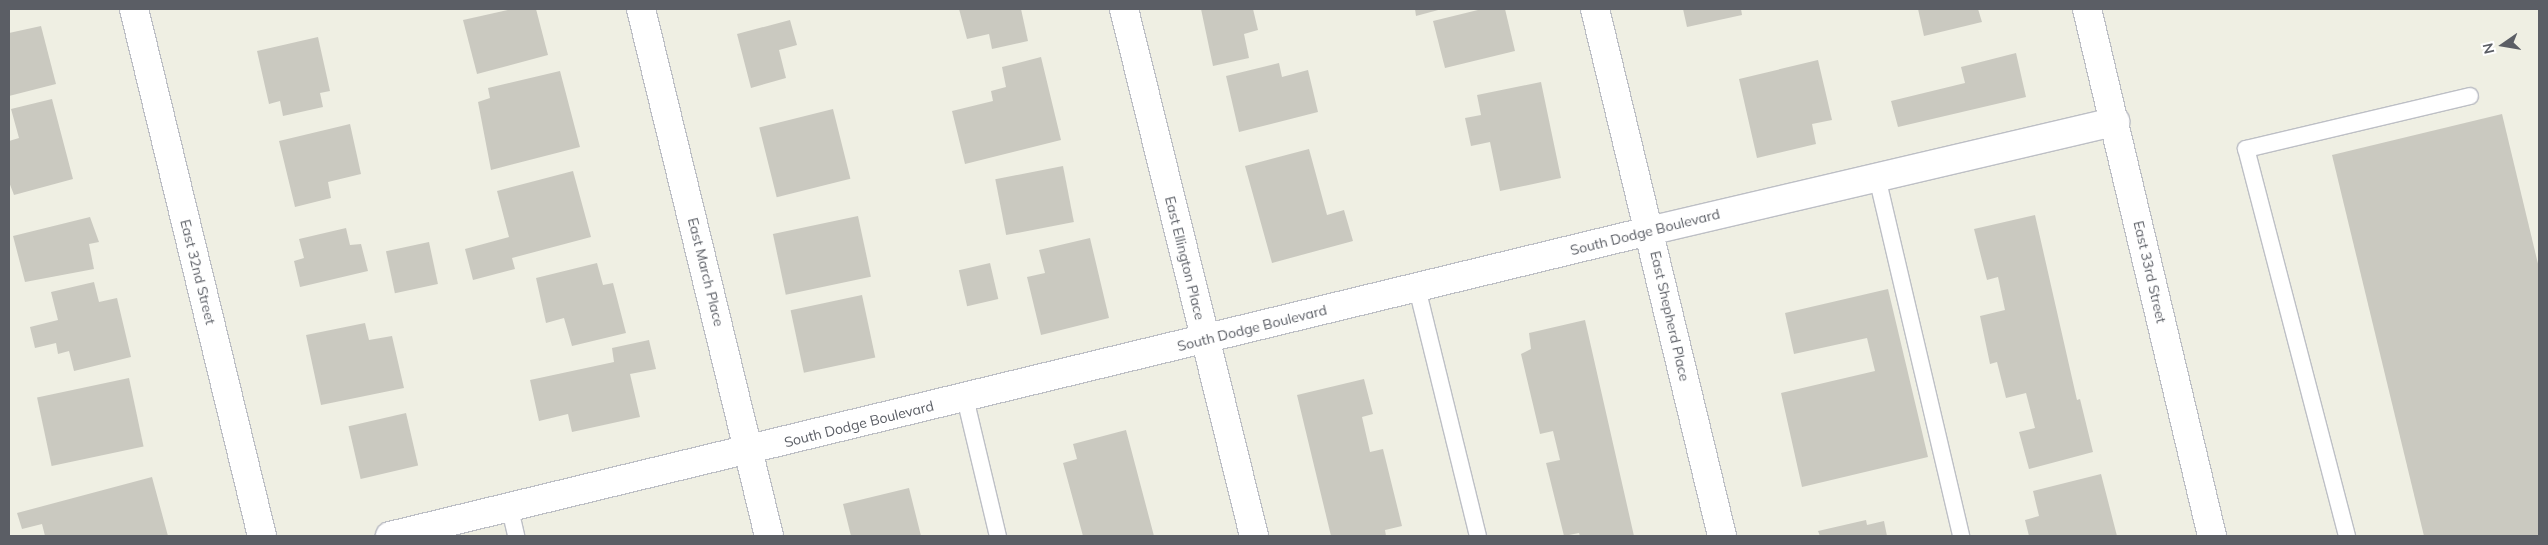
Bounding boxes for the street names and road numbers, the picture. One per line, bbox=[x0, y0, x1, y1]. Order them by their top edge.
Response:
street label: East Ellington Place bbox=[1162, 194, 1208, 322]
street label: South Dodge Boulevard bbox=[1568, 205, 1722, 259]
street label: East March Place bbox=[684, 216, 728, 328]
street label: East 32nd Street bbox=[177, 218, 219, 326]
street label: East 33rd Street bbox=[2130, 219, 2170, 325]
street label: East Shepherd Place bbox=[1647, 249, 1693, 383]
street label: South Dodge Boulevard bbox=[1175, 301, 1329, 355]
street label: South Dodge Boulevard bbox=[782, 397, 936, 451]

